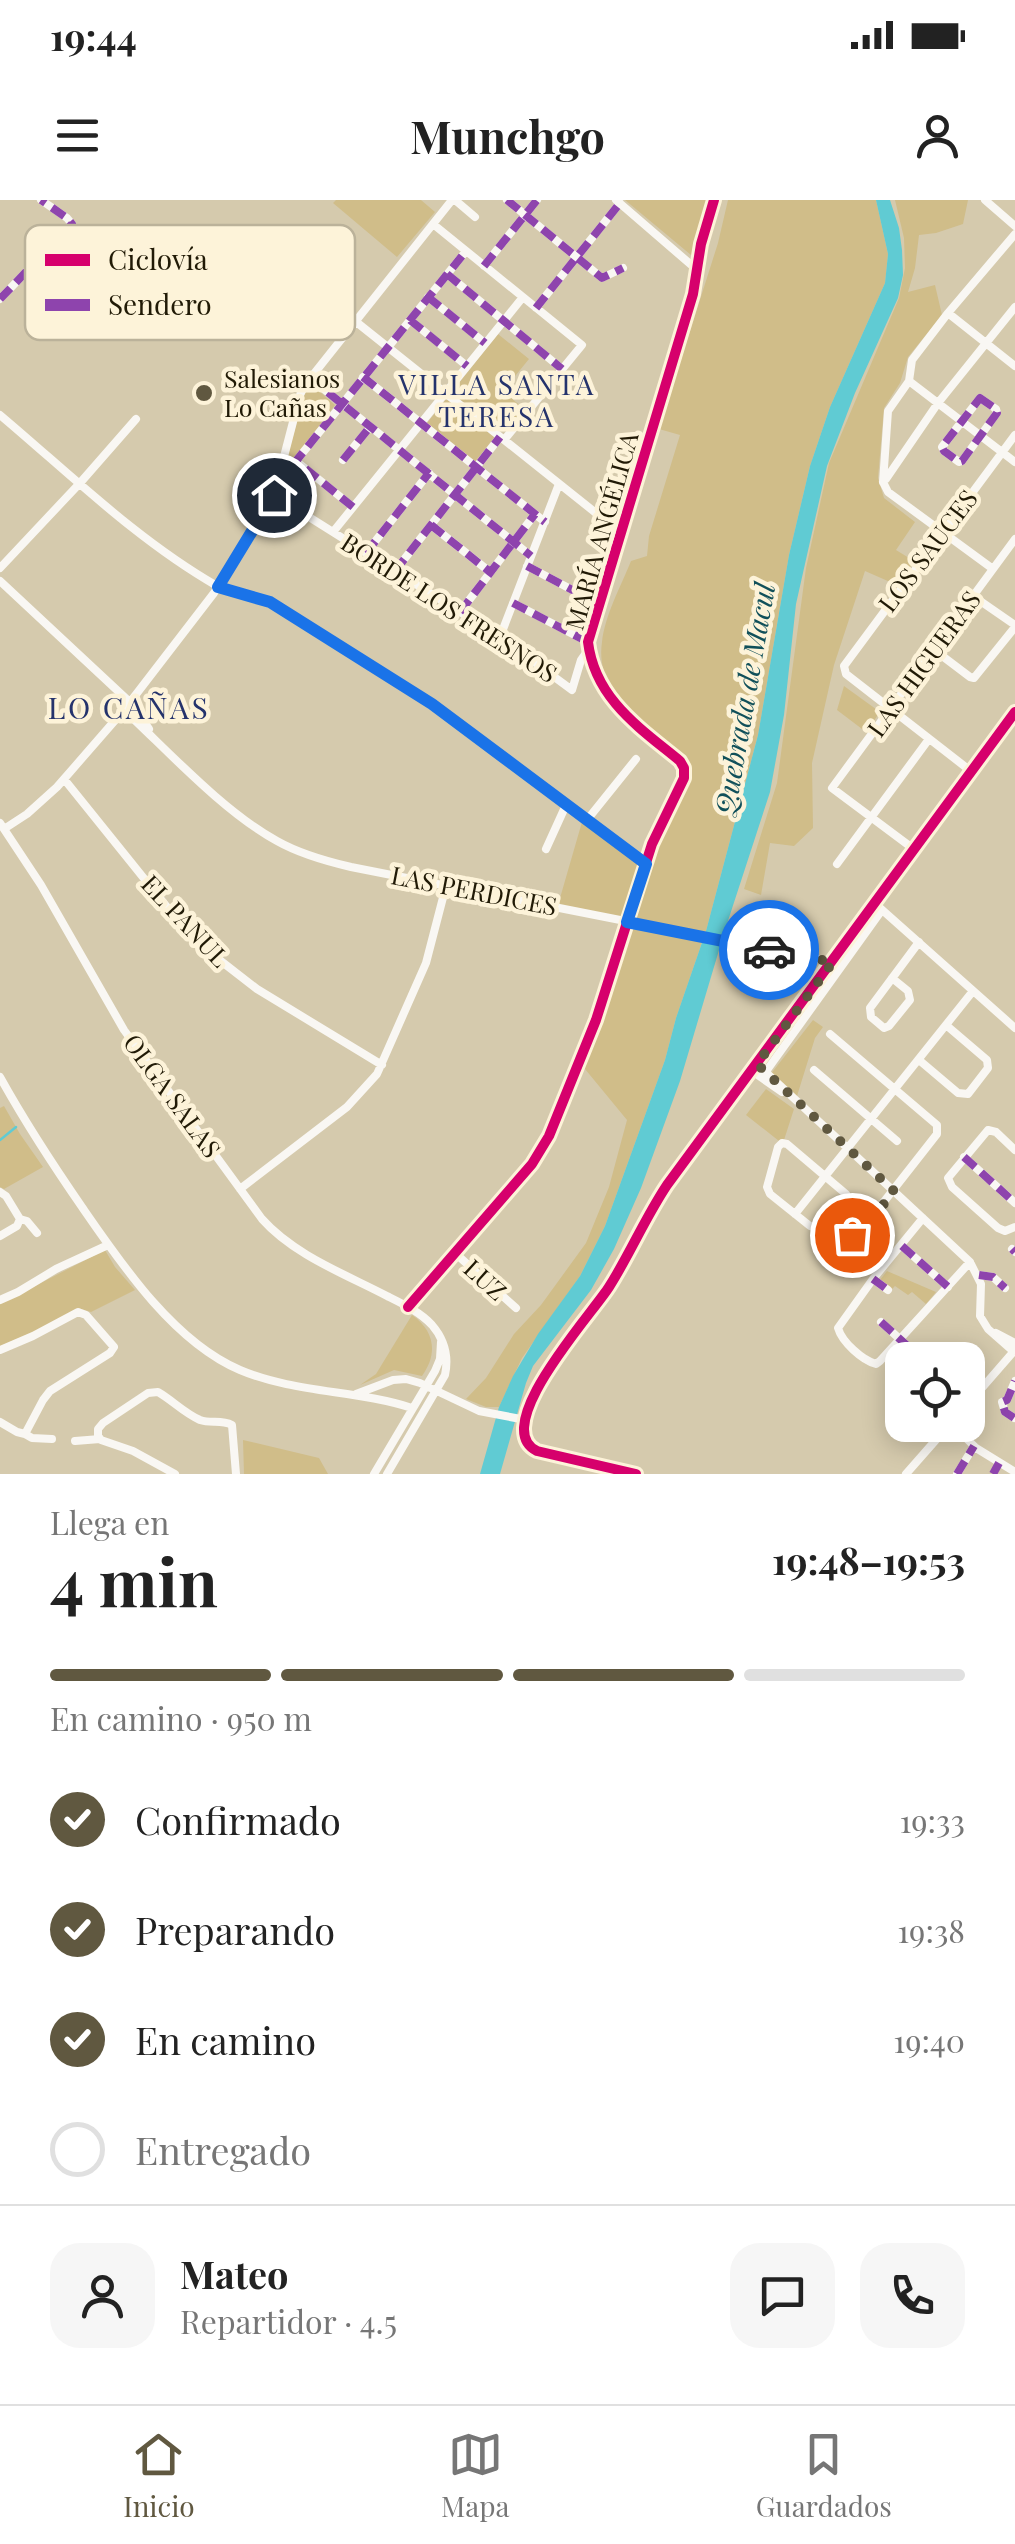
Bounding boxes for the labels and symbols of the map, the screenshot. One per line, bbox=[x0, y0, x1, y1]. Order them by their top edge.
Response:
legend bbox=[25, 225, 355, 340]
text: Ciclovía bbox=[108, 240, 208, 277]
text: Sendero bbox=[108, 285, 212, 322]
place label: Salesianos Lo Cañas bbox=[224, 361, 340, 423]
district label: VILLA SANTA TERESA bbox=[397, 365, 596, 434]
marker: Salesianos Lo Cañas bbox=[193, 382, 215, 404]
street label: MARÍA ANGÉLICA bbox=[557, 428, 645, 633]
pin bbox=[232, 453, 317, 538]
street label: LOS SAUCES bbox=[870, 482, 984, 618]
street label: BORDE LOS FRESNOS bbox=[336, 525, 564, 689]
water label: Quebrada de Macul bbox=[705, 579, 782, 820]
street label: LAS HIGUERAS bbox=[859, 584, 987, 743]
district label: LO CAÑAS bbox=[48, 687, 210, 727]
street label: LAS PERDICES bbox=[389, 857, 560, 922]
street label: EL PANUL bbox=[135, 867, 237, 973]
courier bbox=[719, 900, 819, 1000]
street label: OLGA SALAS bbox=[117, 1027, 229, 1164]
pin bbox=[810, 1193, 895, 1278]
street label: LUZ bbox=[458, 1251, 514, 1307]

